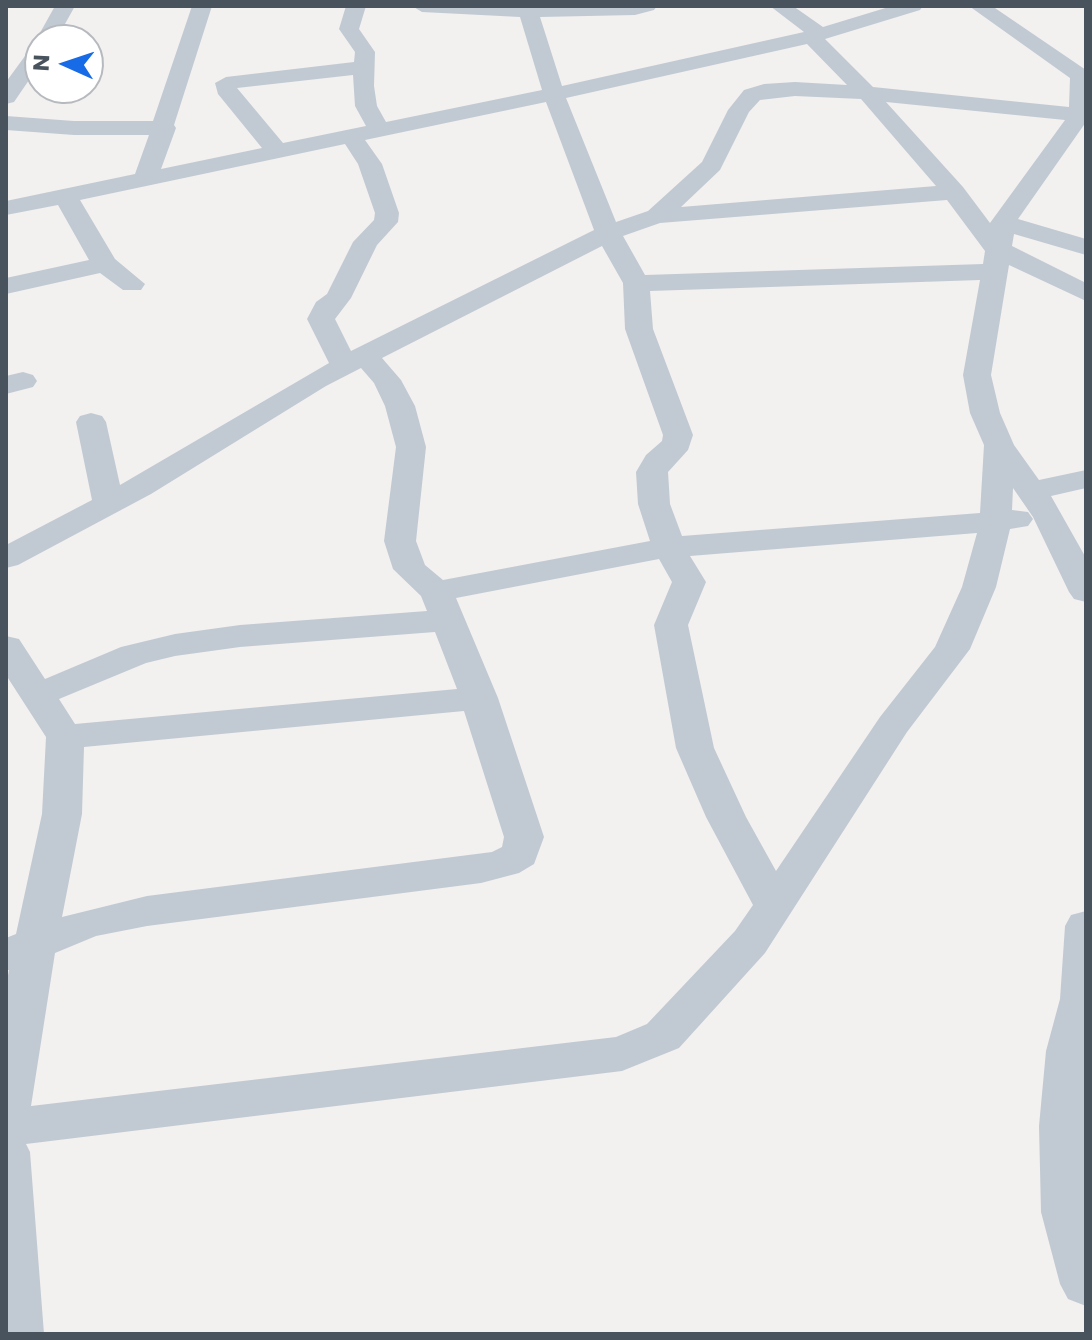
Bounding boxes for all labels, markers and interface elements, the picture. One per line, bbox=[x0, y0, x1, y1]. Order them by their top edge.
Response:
north arrow bbox=[24, 24, 104, 104]
text: N bbox=[26, 54, 57, 72]

